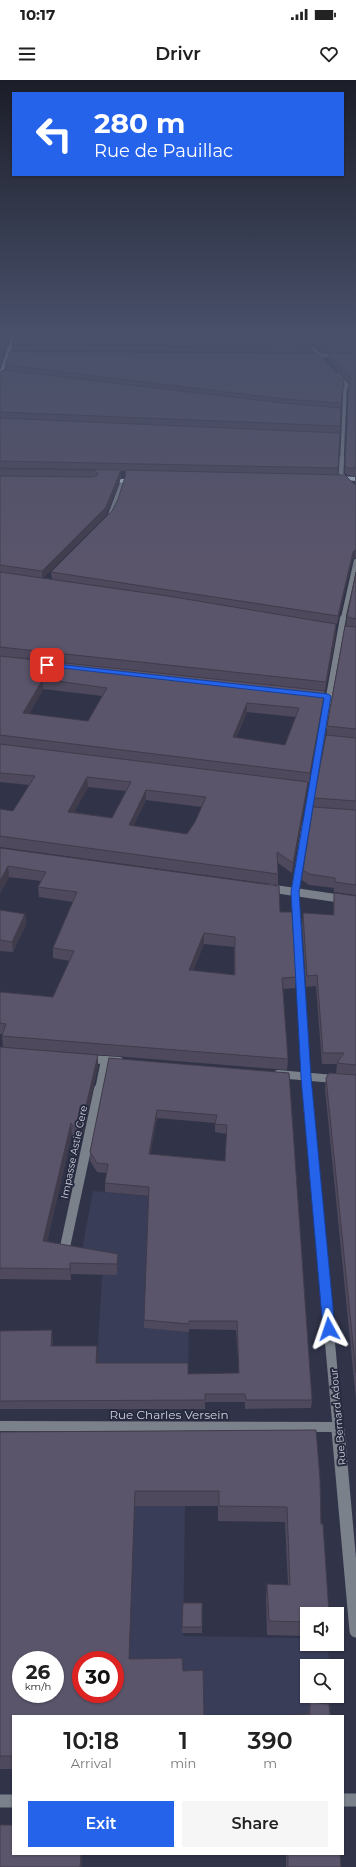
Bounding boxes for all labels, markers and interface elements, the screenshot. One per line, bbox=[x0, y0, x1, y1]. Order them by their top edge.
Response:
text: 10:17 bbox=[20, 5, 55, 24]
icon: menu bbox=[16, 43, 38, 65]
text: Drivr bbox=[155, 43, 201, 65]
icon: heart bbox=[318, 43, 340, 65]
text: 280 m bbox=[94, 106, 185, 140]
icon: left bbox=[28, 108, 80, 160]
text: Rue de Pauillac bbox=[94, 140, 233, 162]
pin bbox=[30, 648, 64, 682]
icon: arrive bbox=[36, 654, 58, 676]
street label: Impasse Astie Cere bbox=[58, 1104, 90, 1200]
position arrow bbox=[308, 1308, 350, 1350]
street label: Rue Bernard Adour bbox=[327, 1368, 349, 1466]
street label: Rue Charles Versein bbox=[109, 1407, 229, 1422]
map controls bbox=[300, 1607, 344, 1703]
button: sound bbox=[300, 1607, 344, 1651]
speed limit sign: 30 bbox=[72, 1651, 124, 1703]
button: search bbox=[300, 1659, 344, 1703]
text: 26 bbox=[26, 1660, 50, 1684]
text: km/h bbox=[25, 1680, 51, 1693]
text: 10:18 bbox=[63, 1726, 119, 1755]
text: 1 bbox=[179, 1726, 188, 1755]
text: 390 bbox=[248, 1726, 293, 1755]
text: Arrival bbox=[71, 1755, 112, 1771]
text: min bbox=[170, 1755, 196, 1771]
text: m bbox=[263, 1755, 277, 1771]
button: Exit bbox=[28, 1801, 174, 1847]
button: Share bbox=[182, 1801, 328, 1847]

